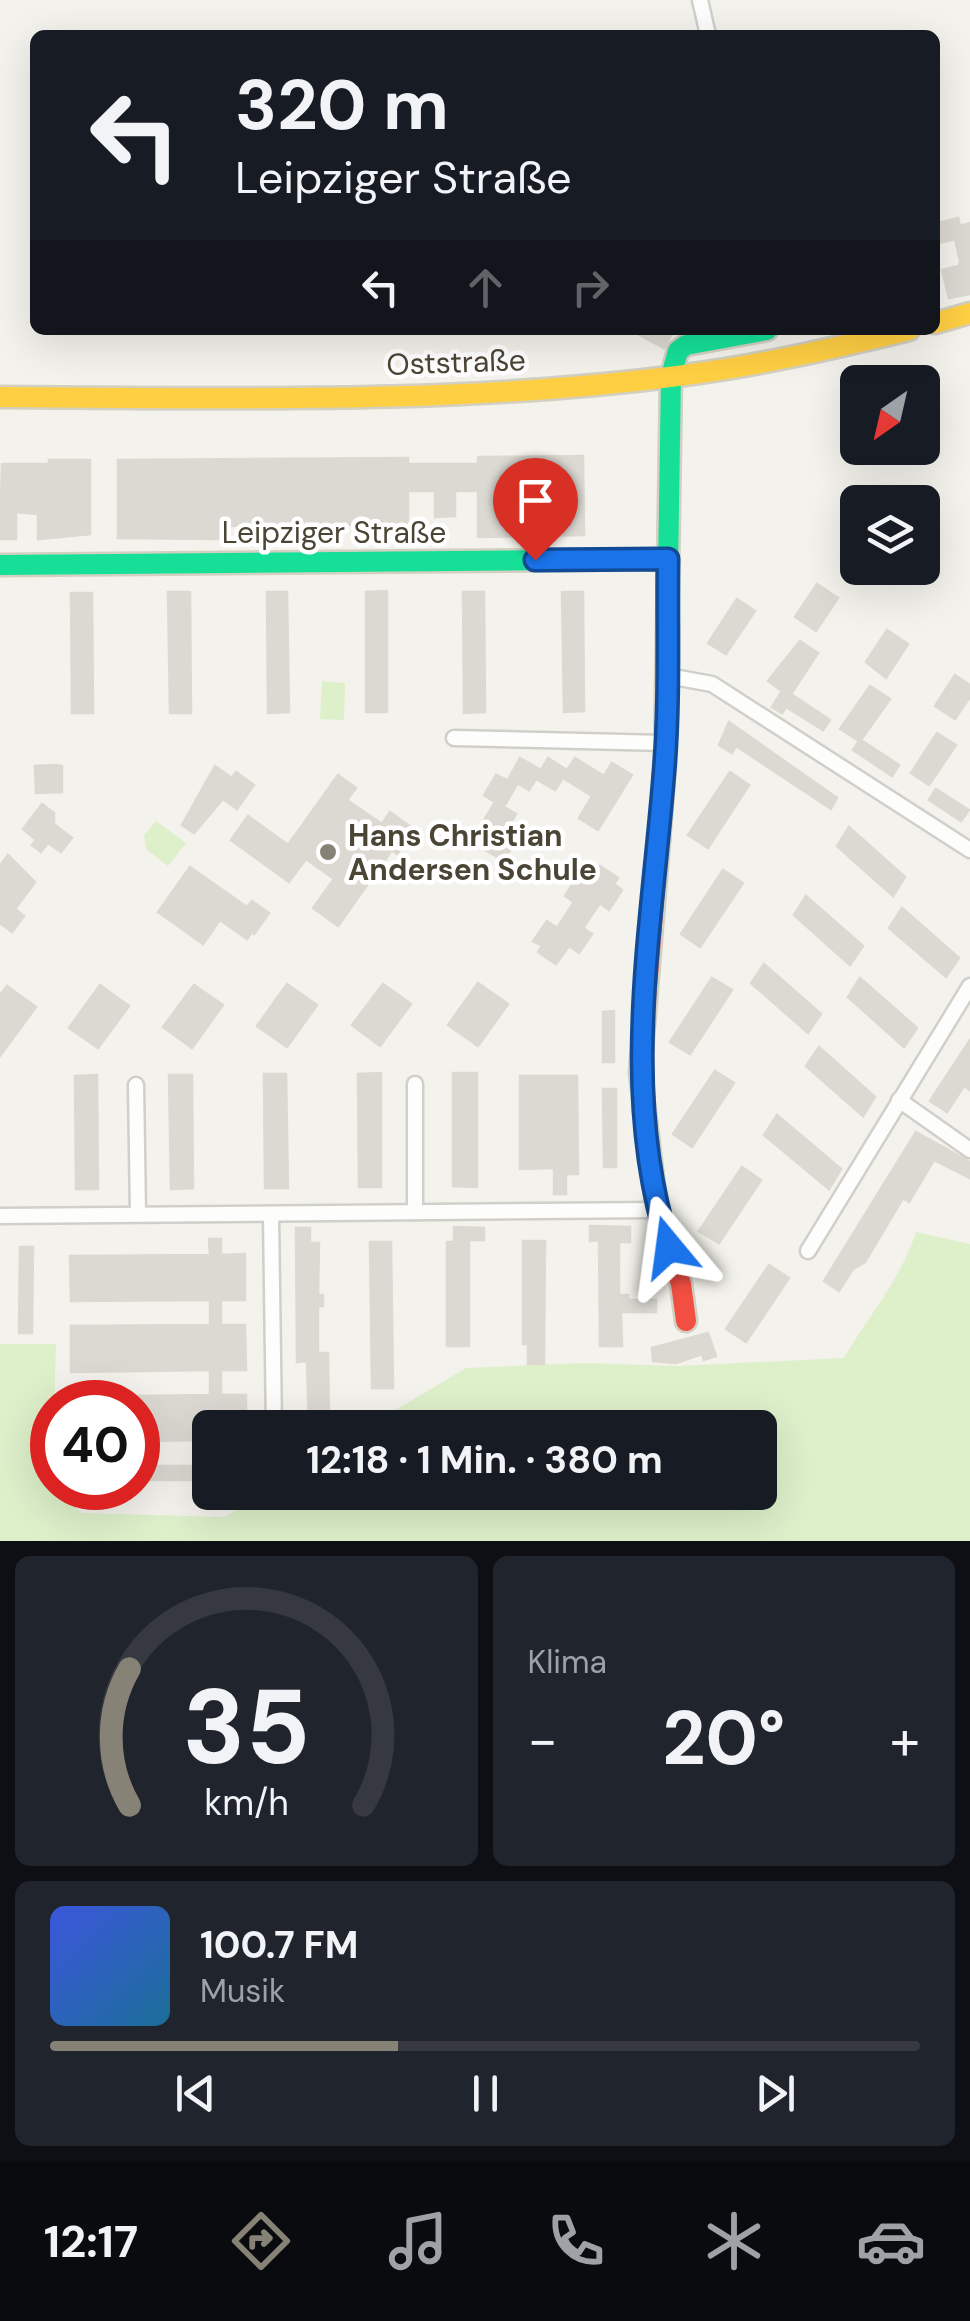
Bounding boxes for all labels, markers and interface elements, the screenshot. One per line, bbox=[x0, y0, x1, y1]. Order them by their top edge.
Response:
text: 320 m bbox=[235, 60, 449, 151]
icon: left bbox=[70, 70, 200, 200]
text: Leipziger Straße bbox=[235, 148, 572, 207]
icon: left bbox=[353, 260, 408, 315]
icon: ahead bbox=[458, 260, 513, 315]
icon: right bbox=[563, 260, 618, 315]
street label: Oststraße bbox=[386, 340, 526, 384]
north arrow bbox=[840, 365, 940, 465]
map controls bbox=[840, 365, 940, 585]
pin bbox=[493, 458, 578, 561]
icon: arrive bbox=[508, 473, 563, 528]
button: layers bbox=[840, 485, 940, 585]
street label: Leipziger Straße bbox=[222, 513, 446, 552]
place label: Hans Christian Andersen Schule bbox=[348, 816, 597, 889]
marker: Hans Christian Andersen Schule bbox=[317, 841, 339, 863]
position arrow bbox=[617, 1195, 721, 1299]
speed limit sign: 40 bbox=[30, 1380, 160, 1510]
text: 12:18 · 1 Min. · 380 m bbox=[306, 1435, 663, 1485]
text: Klima bbox=[528, 1641, 607, 1683]
text: 35 bbox=[183, 1660, 310, 1795]
text: 20° bbox=[662, 1690, 785, 1787]
text: − bbox=[528, 1704, 558, 1776]
text: + bbox=[890, 1704, 920, 1776]
text: km/h bbox=[204, 1780, 288, 1826]
text: 100.7 FM bbox=[200, 1920, 358, 1970]
text: Musik bbox=[200, 1970, 285, 2012]
icon: previous bbox=[168, 2066, 223, 2121]
icon: pause bbox=[458, 2066, 513, 2121]
icon: next bbox=[748, 2066, 803, 2121]
icon: directions bbox=[226, 2206, 296, 2276]
icon: music bbox=[383, 2206, 453, 2276]
icon: phone bbox=[541, 2206, 611, 2276]
icon: climate bbox=[699, 2206, 769, 2276]
icon: car bbox=[856, 2206, 926, 2276]
text: 12:17 bbox=[44, 2212, 138, 2271]

